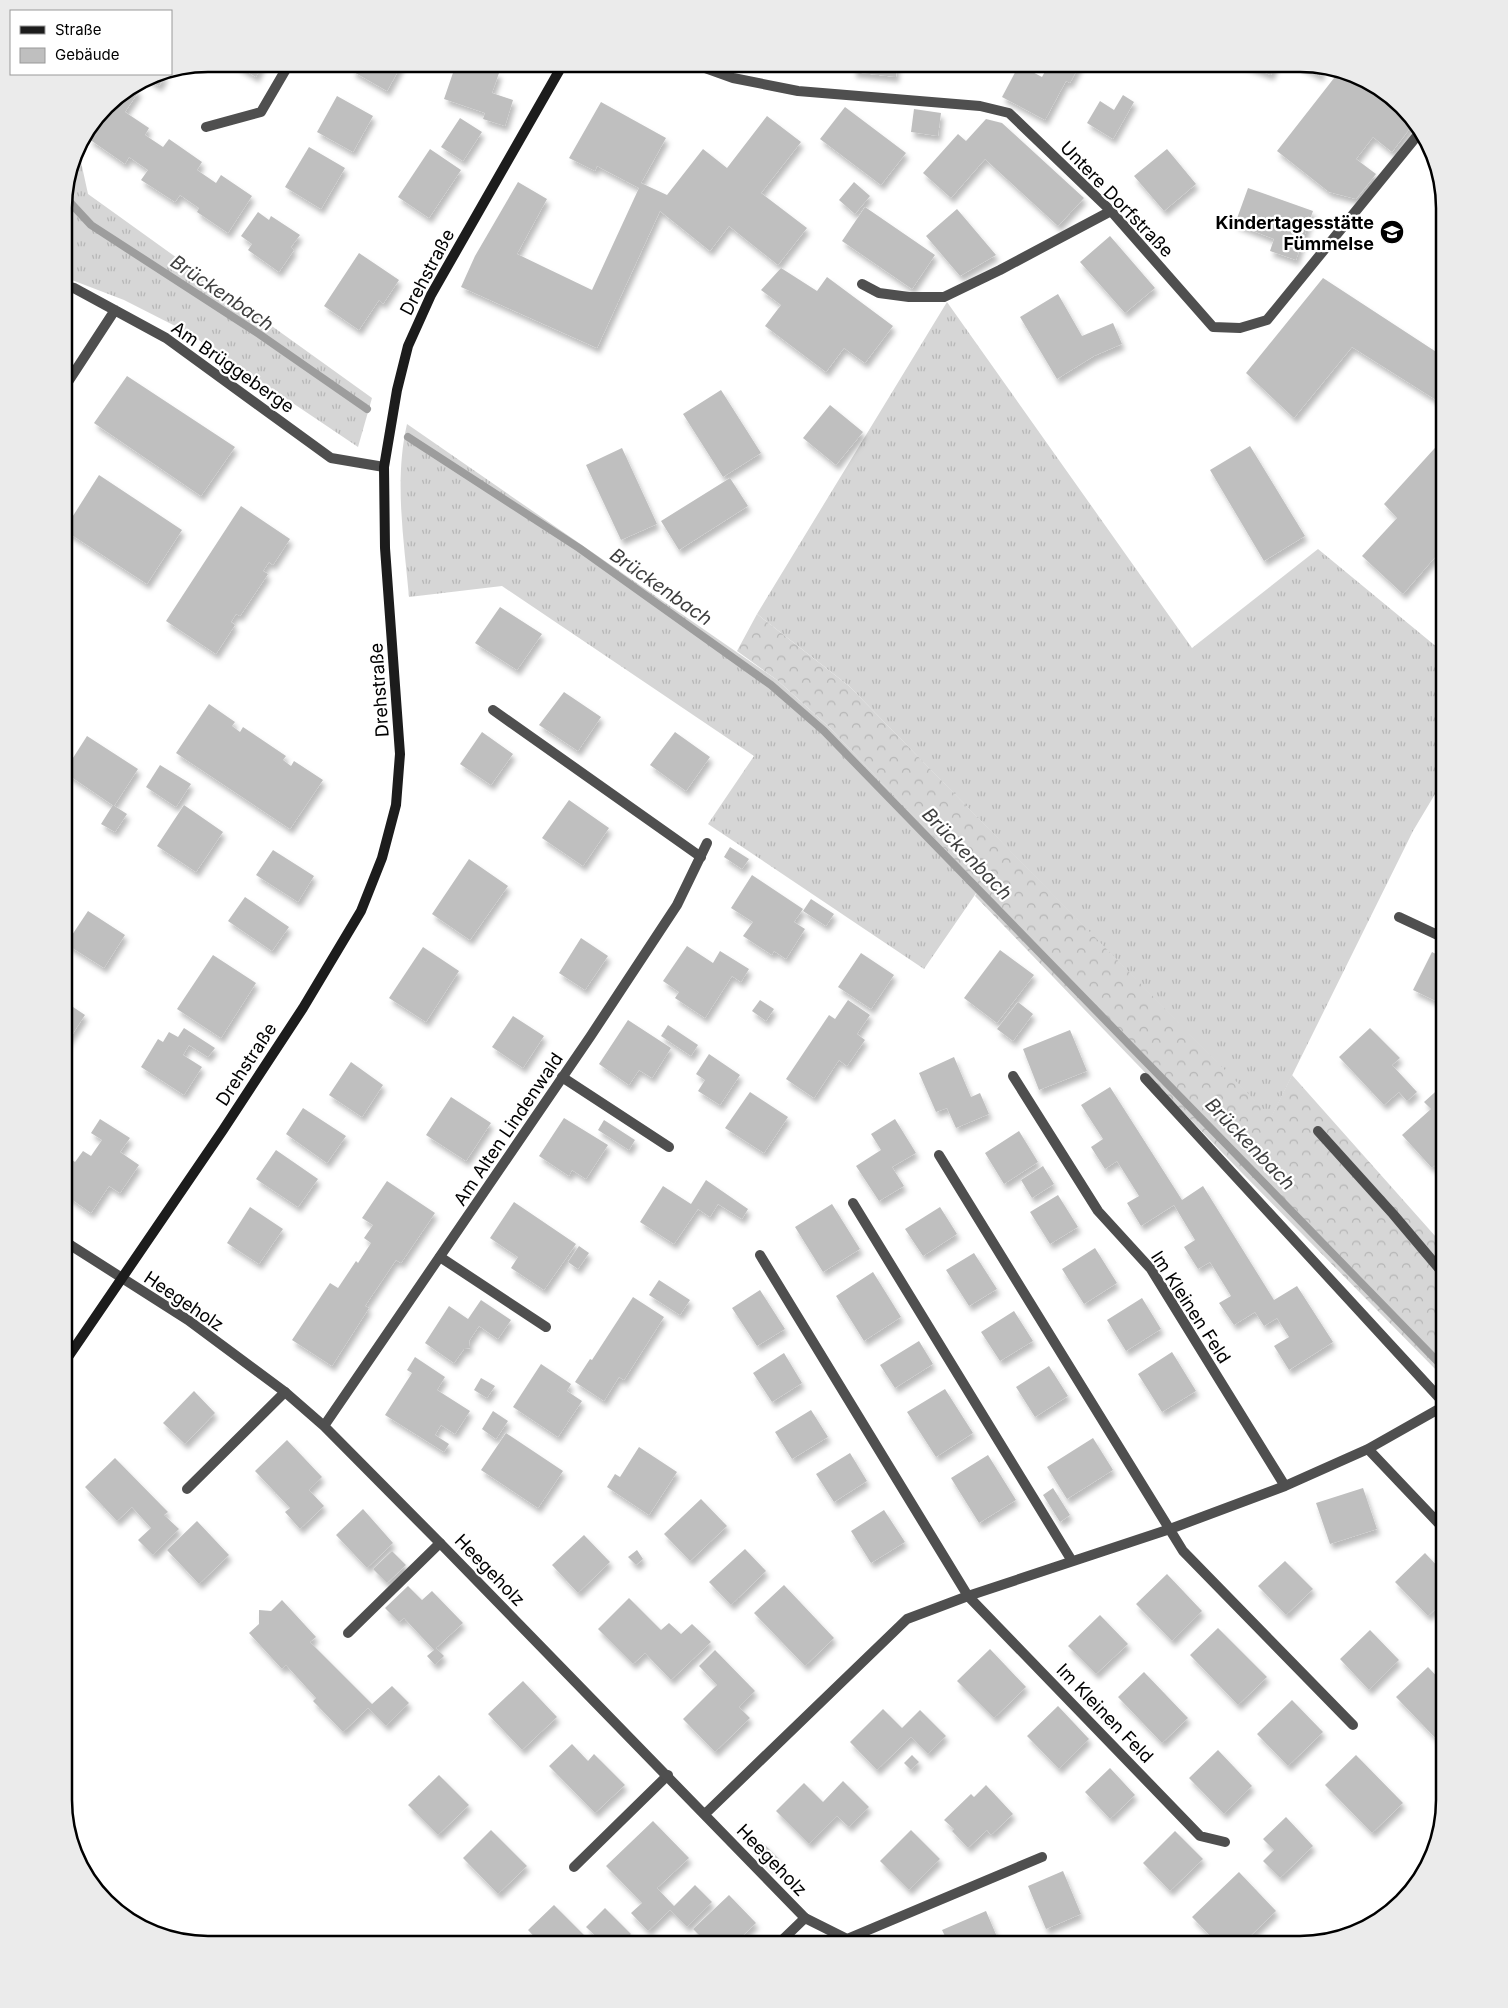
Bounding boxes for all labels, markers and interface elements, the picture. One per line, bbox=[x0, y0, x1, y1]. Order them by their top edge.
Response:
legend bbox=[10, 10, 172, 75]
text: Straße bbox=[55, 20, 102, 39]
text: Gebäude bbox=[55, 45, 120, 64]
street label: Untere Dorfstraße bbox=[1056, 137, 1178, 261]
place label: Kindertagesstätte Fümmelse bbox=[1215, 212, 1374, 254]
school or university icon: Kindertagesstätte Fümmelse bbox=[1379, 219, 1405, 245]
street label: Drehstraße bbox=[396, 225, 458, 319]
water label: Brückenbach bbox=[166, 250, 278, 336]
street label: Am Brüggeberge bbox=[168, 317, 298, 417]
water label: Brückenbach bbox=[606, 543, 716, 631]
street label: Drehstraße bbox=[365, 642, 393, 738]
water label: Brückenbach bbox=[917, 803, 1017, 905]
street label: Drehstraße bbox=[211, 1019, 281, 1109]
street label: Am Alten Lindenwald bbox=[449, 1049, 567, 1209]
water label: Brückenbach bbox=[1200, 1093, 1300, 1195]
street label: Im Kleinen Feld bbox=[1147, 1247, 1235, 1367]
street label: Heegeholz bbox=[140, 1267, 228, 1335]
street label: Heegeholz bbox=[451, 1530, 529, 1610]
street label: Im Kleinen Feld bbox=[1052, 1659, 1158, 1767]
street label: Heegeholz bbox=[733, 1820, 811, 1900]

